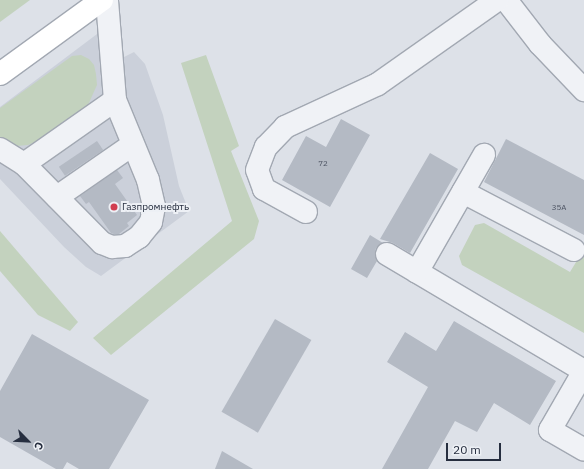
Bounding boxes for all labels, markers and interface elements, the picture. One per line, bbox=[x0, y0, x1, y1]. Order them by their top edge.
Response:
house number: 72 bbox=[318, 159, 328, 169]
place label: Газпромнефть bbox=[122, 201, 189, 213]
marker: Газпромнефть bbox=[109, 202, 119, 212]
house number: 35А bbox=[552, 203, 566, 213]
north arrow bbox=[8, 421, 48, 461]
scale bar bbox=[448, 435, 503, 461]
text: С bbox=[31, 440, 47, 452]
text: 20 m bbox=[453, 442, 481, 457]

